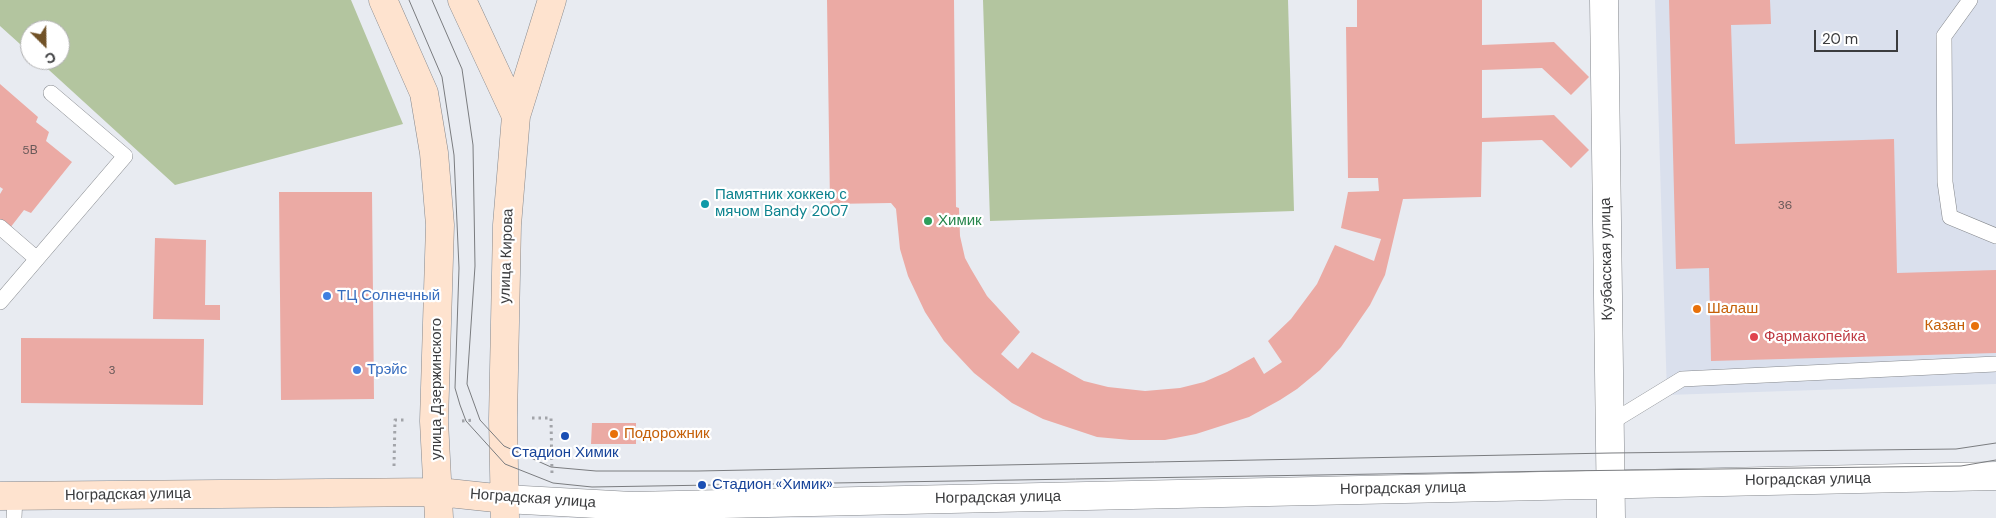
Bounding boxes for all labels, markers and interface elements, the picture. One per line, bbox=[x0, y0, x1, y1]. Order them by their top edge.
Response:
north arrow bbox=[20, 20, 70, 70]
scale bar bbox=[1816, 20, 1900, 52]
text: 20 m bbox=[1822, 29, 1858, 49]
text: С bbox=[42, 48, 59, 68]
house number: 5В bbox=[22, 144, 38, 158]
place label: Памятник хоккею с мячом Bandy 2007 bbox=[715, 186, 848, 221]
street label: Кузбасская улица bbox=[1597, 197, 1617, 321]
marker: Памятник хоккею с мячом Bandy 2007 bbox=[699, 198, 711, 210]
house number: 36 bbox=[1778, 199, 1792, 213]
street label: улица Кирова bbox=[496, 208, 518, 304]
place label: Химик bbox=[938, 212, 982, 230]
marker: Химик bbox=[922, 215, 934, 227]
place label: ТЦ Солнечный bbox=[337, 287, 440, 305]
marker: ТЦ Солнечный bbox=[321, 290, 333, 302]
place label: Шалаш bbox=[1707, 300, 1758, 318]
marker: Шалаш bbox=[1691, 303, 1703, 315]
place label: Казан bbox=[1925, 317, 1965, 335]
street label: улица Дзержинского bbox=[428, 318, 446, 460]
marker: Казан bbox=[1969, 320, 1981, 332]
place label: Фармакопейка bbox=[1764, 328, 1866, 346]
marker: Фармакопейка bbox=[1748, 331, 1760, 343]
place label: Трэйс bbox=[367, 361, 407, 379]
house number: 3 bbox=[108, 364, 116, 378]
marker: Трэйс bbox=[351, 364, 363, 376]
place label: Подорожник bbox=[624, 425, 710, 443]
marker: Подорожник bbox=[608, 428, 620, 440]
marker: Стадион Химик bbox=[559, 430, 571, 442]
place label: Стадион Химик bbox=[511, 444, 619, 462]
street label: Ноградская улица bbox=[1745, 470, 1871, 490]
place label: Стадион «Химик» bbox=[712, 476, 833, 494]
marker: Стадион «Химик» bbox=[696, 479, 708, 491]
street label: Ноградская улица bbox=[1340, 479, 1466, 499]
street label: Ноградская улица bbox=[65, 485, 191, 505]
street label: Ноградская улица bbox=[469, 486, 597, 512]
street label: Ноградская улица bbox=[935, 488, 1061, 508]

